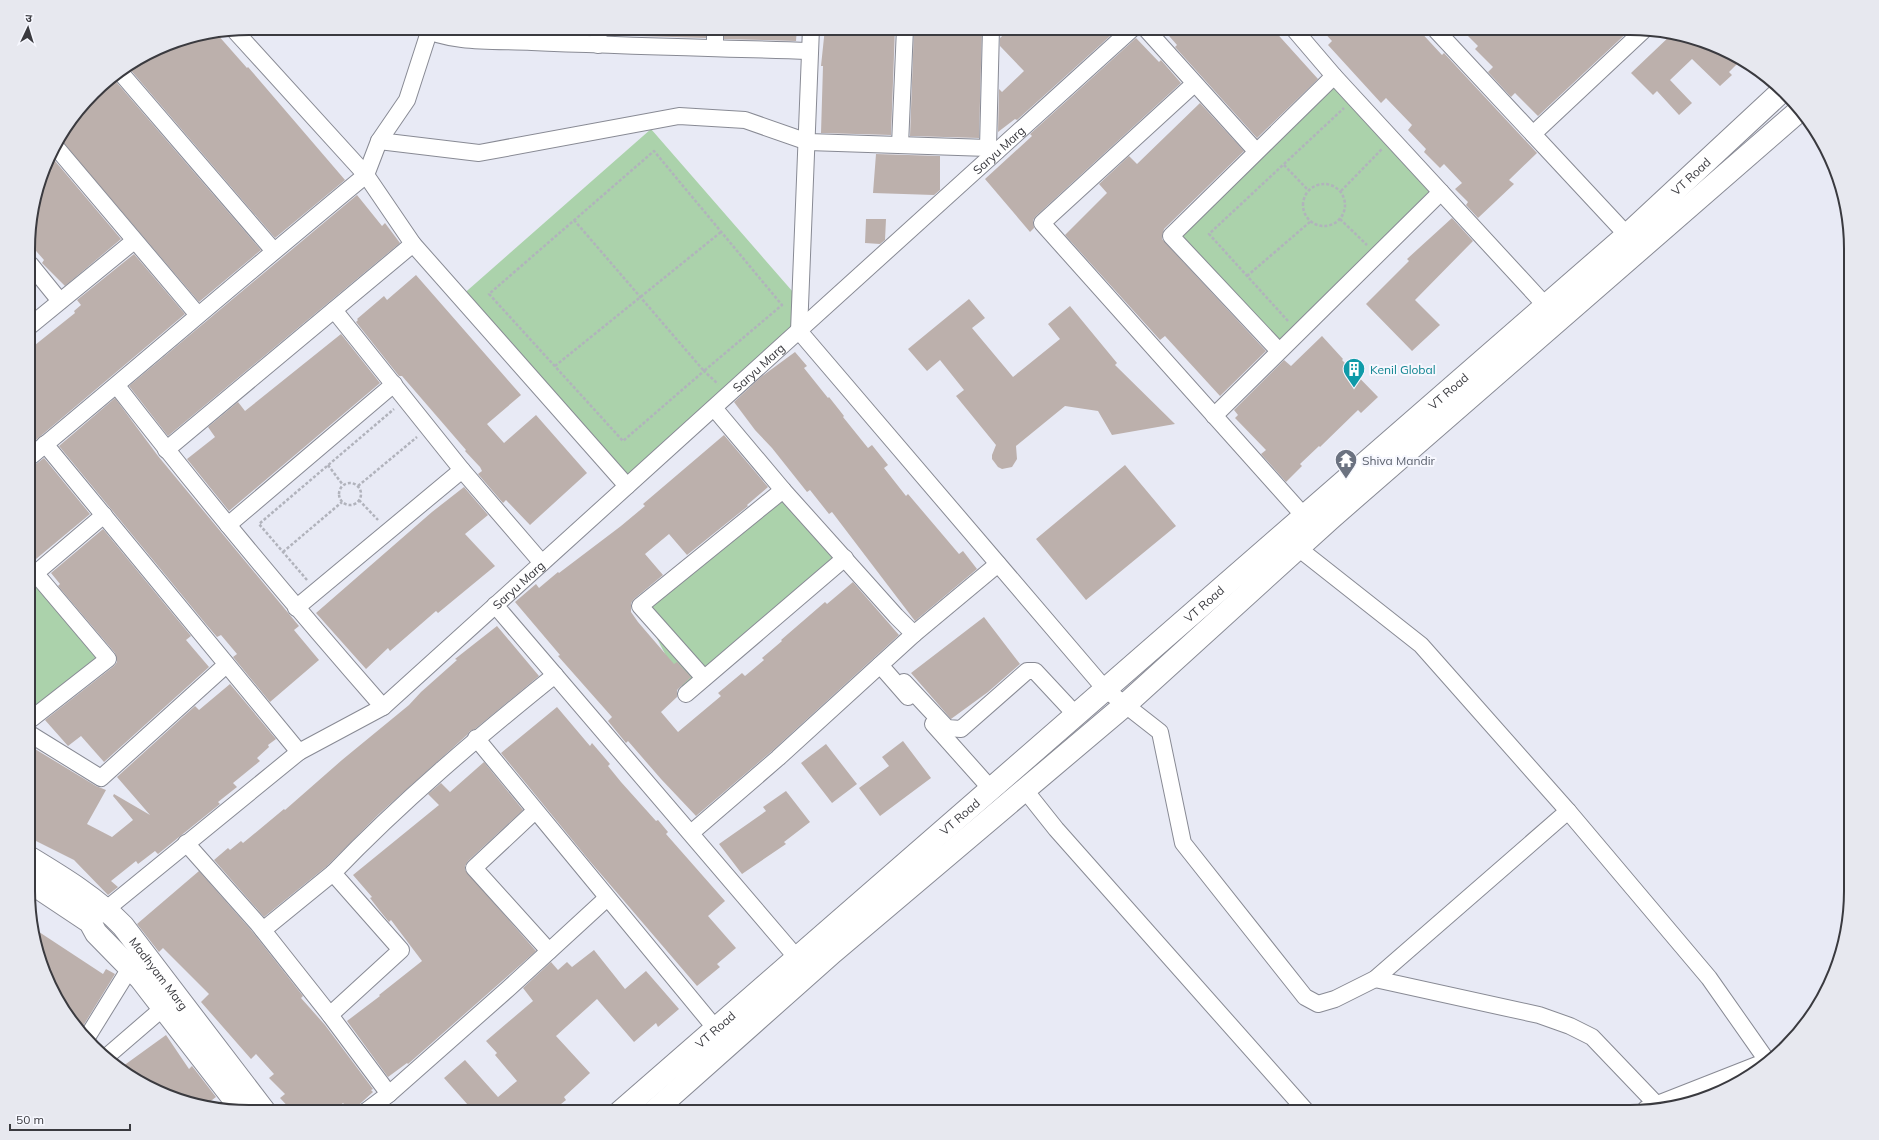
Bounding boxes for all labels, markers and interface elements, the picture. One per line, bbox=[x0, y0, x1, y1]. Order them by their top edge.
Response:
north arrow bbox=[8, 8, 48, 48]
text: उ bbox=[25, 11, 33, 25]
street label: Saryu Marg bbox=[969, 122, 1028, 177]
street label: VT Road bbox=[1668, 154, 1713, 198]
street label: Saryu Marg bbox=[729, 340, 787, 395]
building icon: Kenil Global bbox=[1341, 356, 1367, 389]
place label: Kenil Global bbox=[1370, 362, 1436, 377]
street label: VT Road bbox=[1425, 369, 1471, 412]
temple icon: Shiva Mandir bbox=[1333, 447, 1359, 480]
place label: Shiva Mandir bbox=[1362, 453, 1436, 468]
street label: Saryu Marg bbox=[489, 557, 547, 612]
street label: VT Road bbox=[1181, 582, 1227, 625]
street label: VT Road bbox=[936, 795, 983, 838]
street label: Madhyam Marg bbox=[126, 934, 192, 1013]
street label: VT Road bbox=[692, 1008, 738, 1051]
scale bar bbox=[10, 1106, 130, 1132]
text: 50 m bbox=[16, 1112, 44, 1127]

